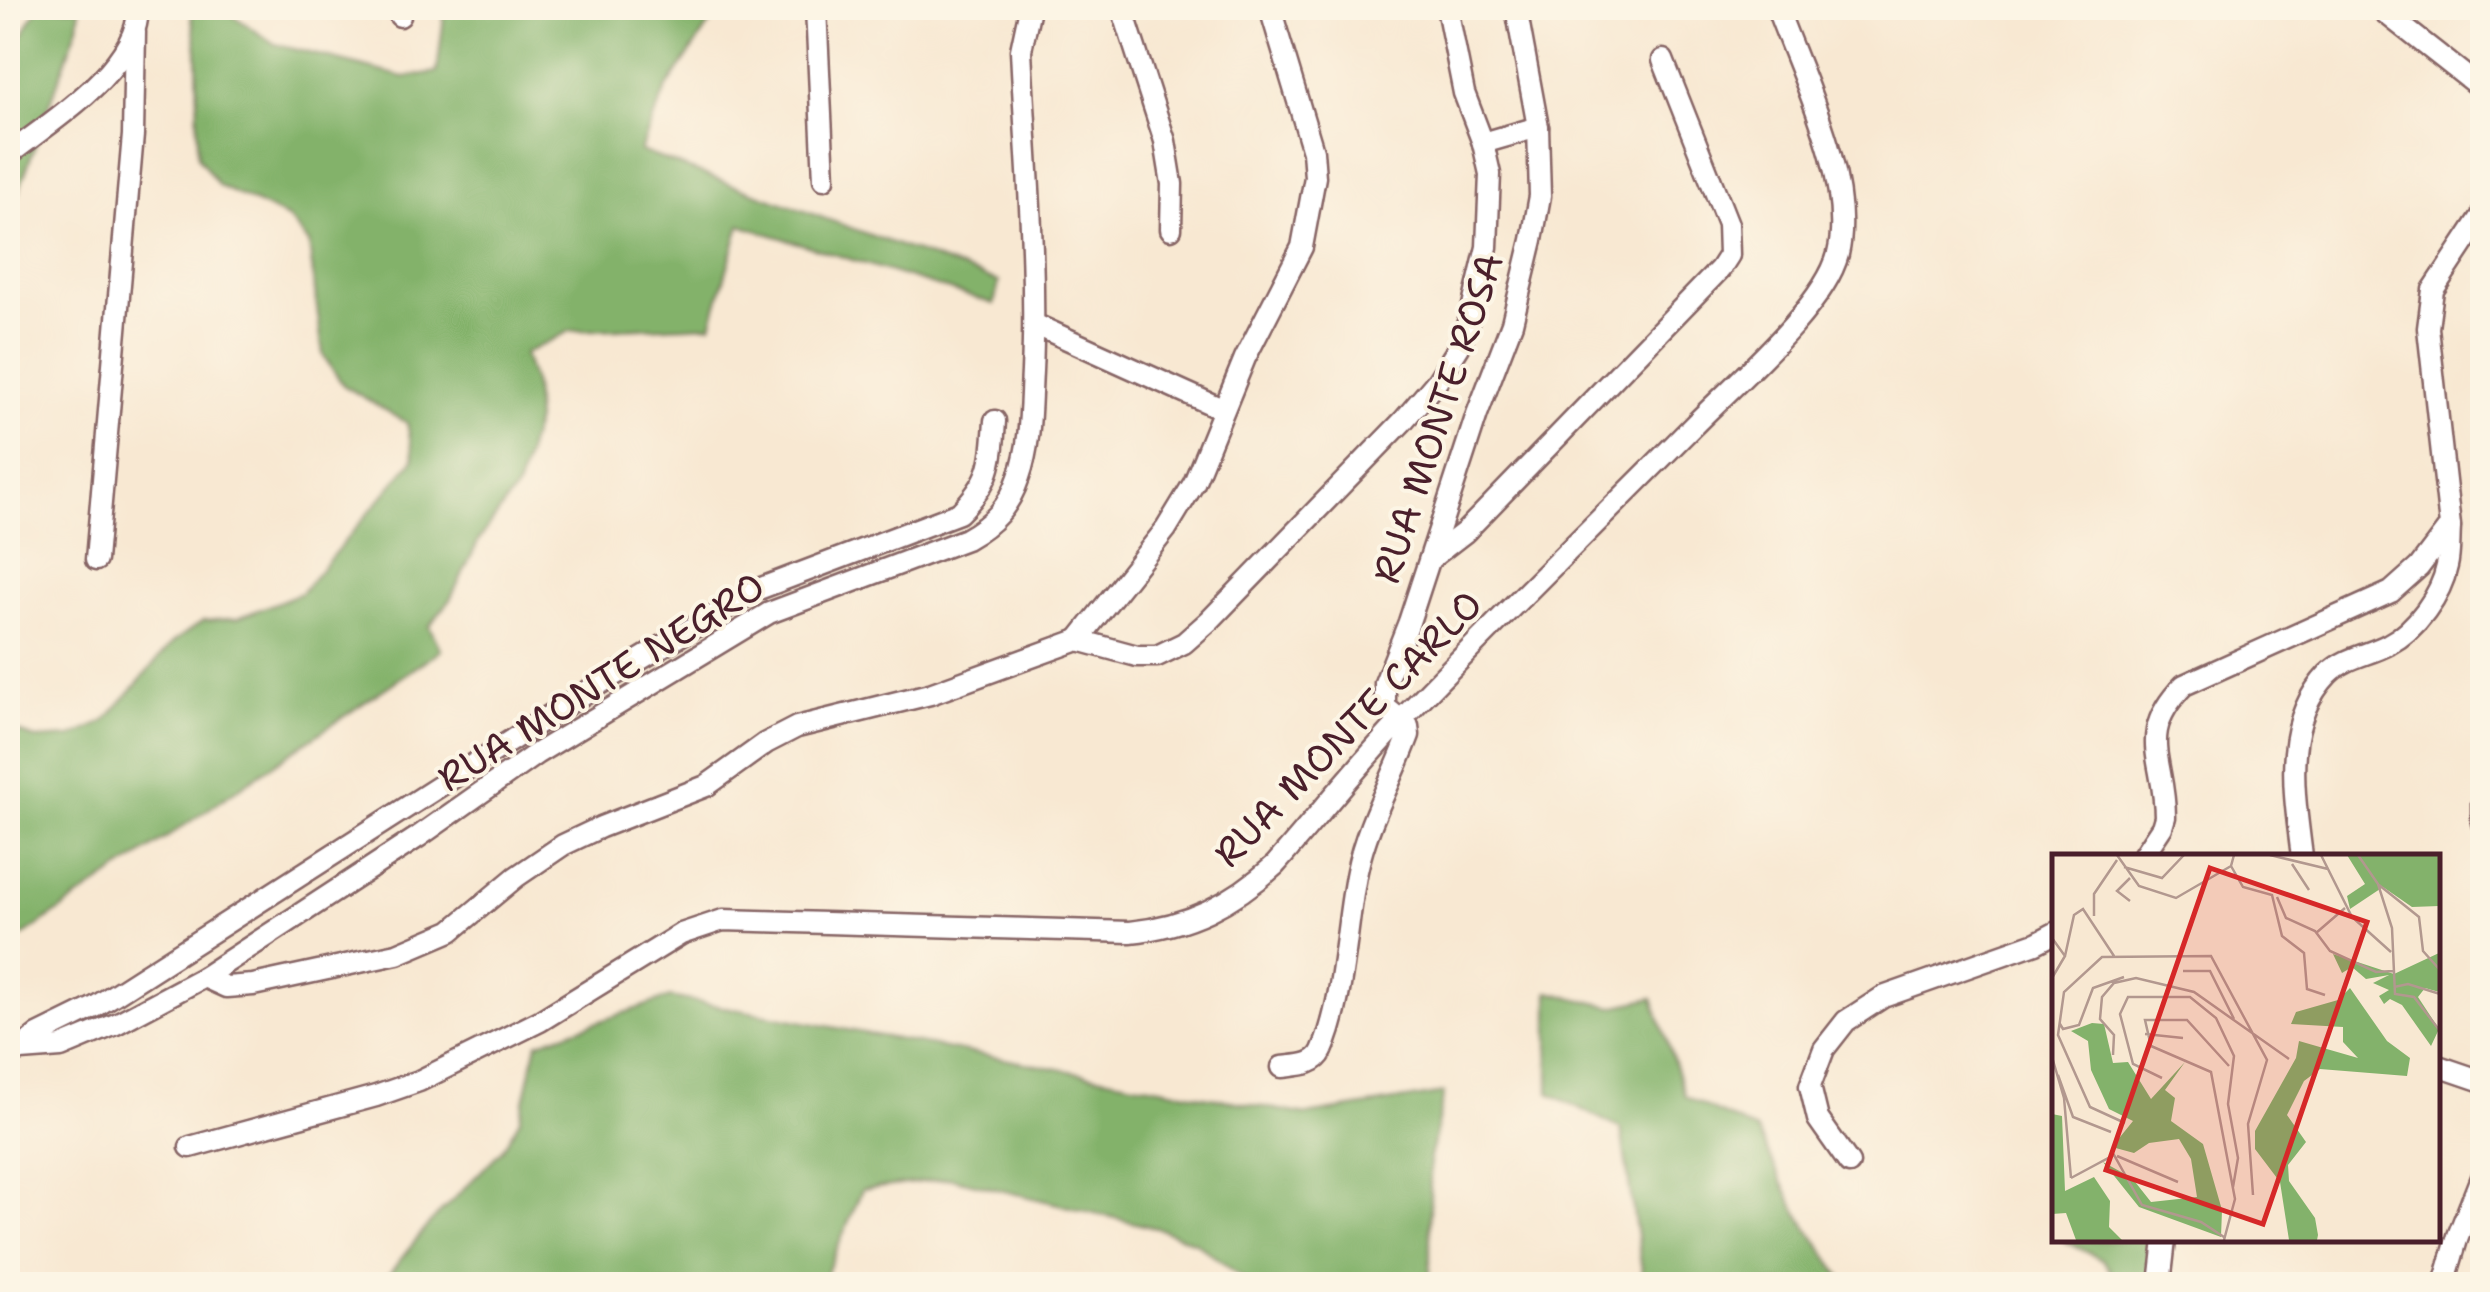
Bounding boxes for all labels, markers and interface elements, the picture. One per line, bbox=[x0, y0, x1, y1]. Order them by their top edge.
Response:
street label: RUA MONTE ROSA bbox=[1360, 246, 1515, 589]
street label: RUA MONTE NEGRO bbox=[428, 560, 774, 803]
street label: RUA MONTE CARLO bbox=[1202, 579, 1493, 878]
inset map bbox=[2052, 854, 2440, 1242]

